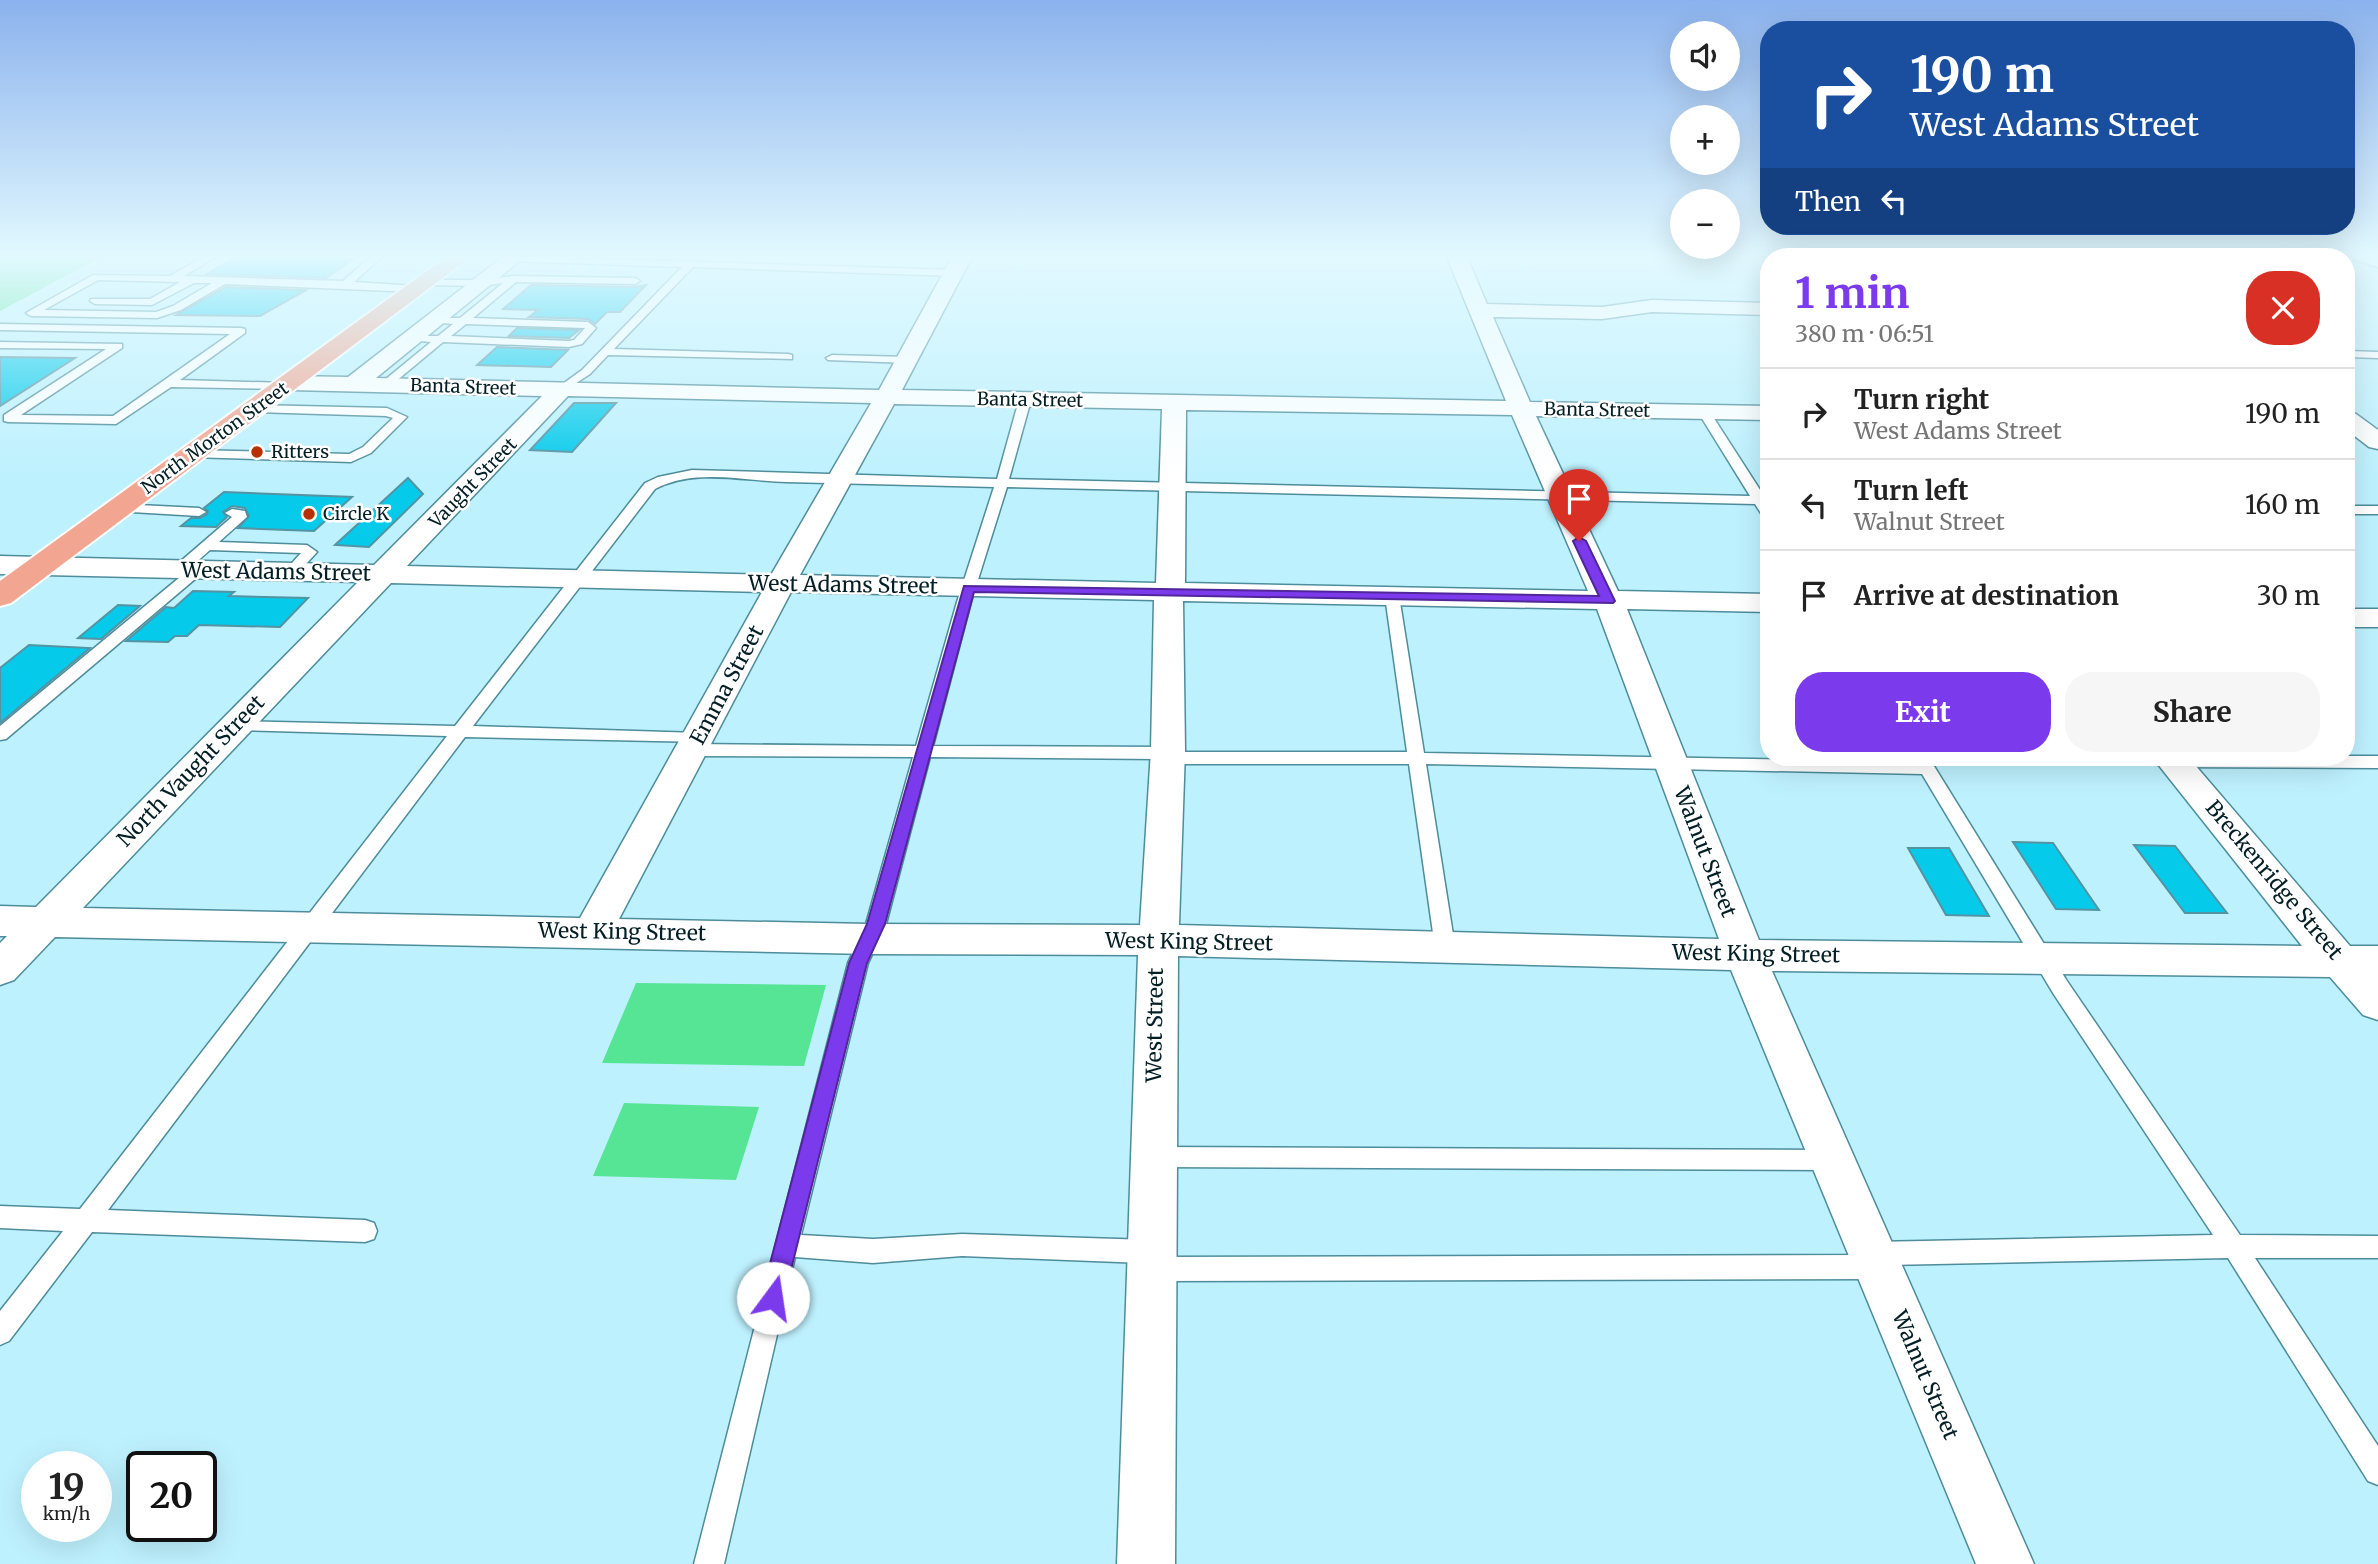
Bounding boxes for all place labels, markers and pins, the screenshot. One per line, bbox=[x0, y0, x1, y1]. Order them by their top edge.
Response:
place label: Ritters bbox=[271, 440, 329, 463]
marker: Ritters bbox=[249, 444, 265, 460]
pin bbox=[1549, 469, 1609, 541]
place label: Circle K bbox=[323, 502, 389, 525]
marker: Circle K bbox=[301, 506, 317, 522]

